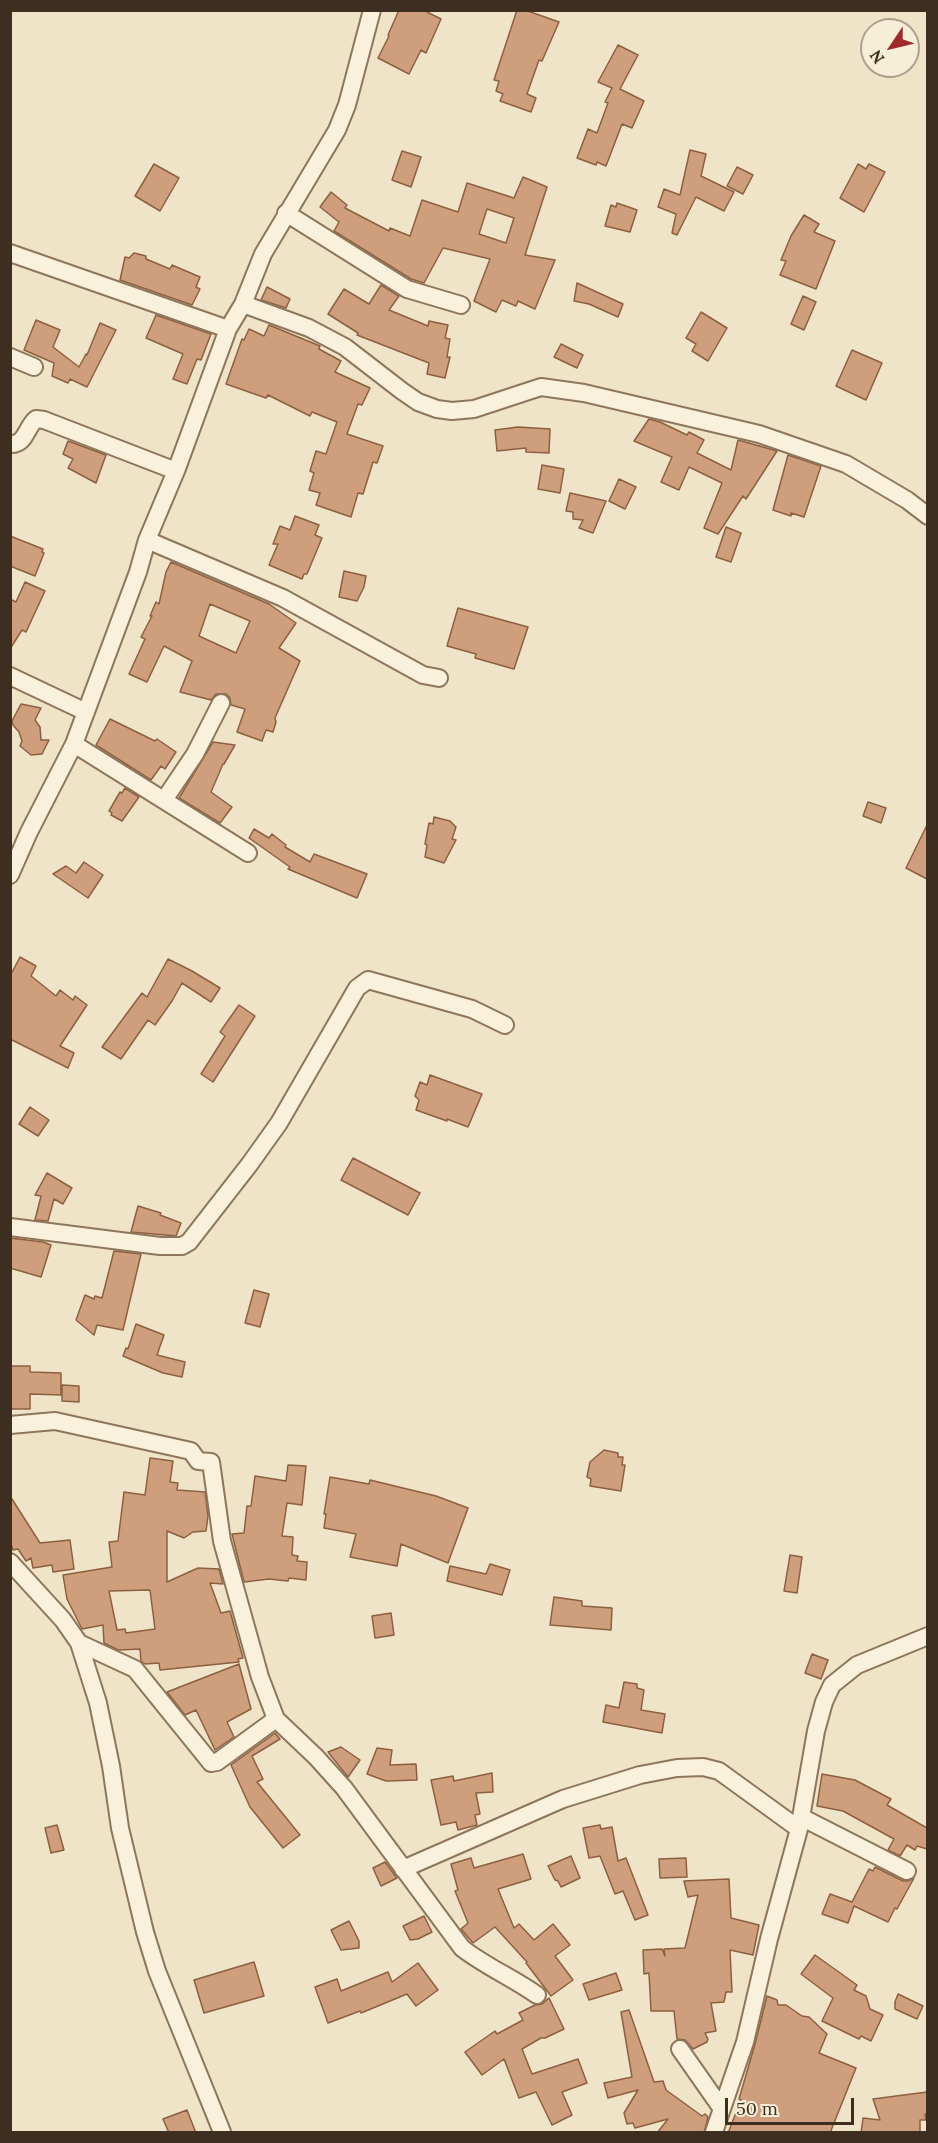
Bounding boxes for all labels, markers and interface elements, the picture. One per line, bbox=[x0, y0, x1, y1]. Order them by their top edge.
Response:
north arrow bbox=[860, 18, 920, 78]
text: N bbox=[865, 46, 889, 68]
scale bar bbox=[728, 2086, 857, 2124]
text: 50 m bbox=[736, 2097, 778, 2120]

